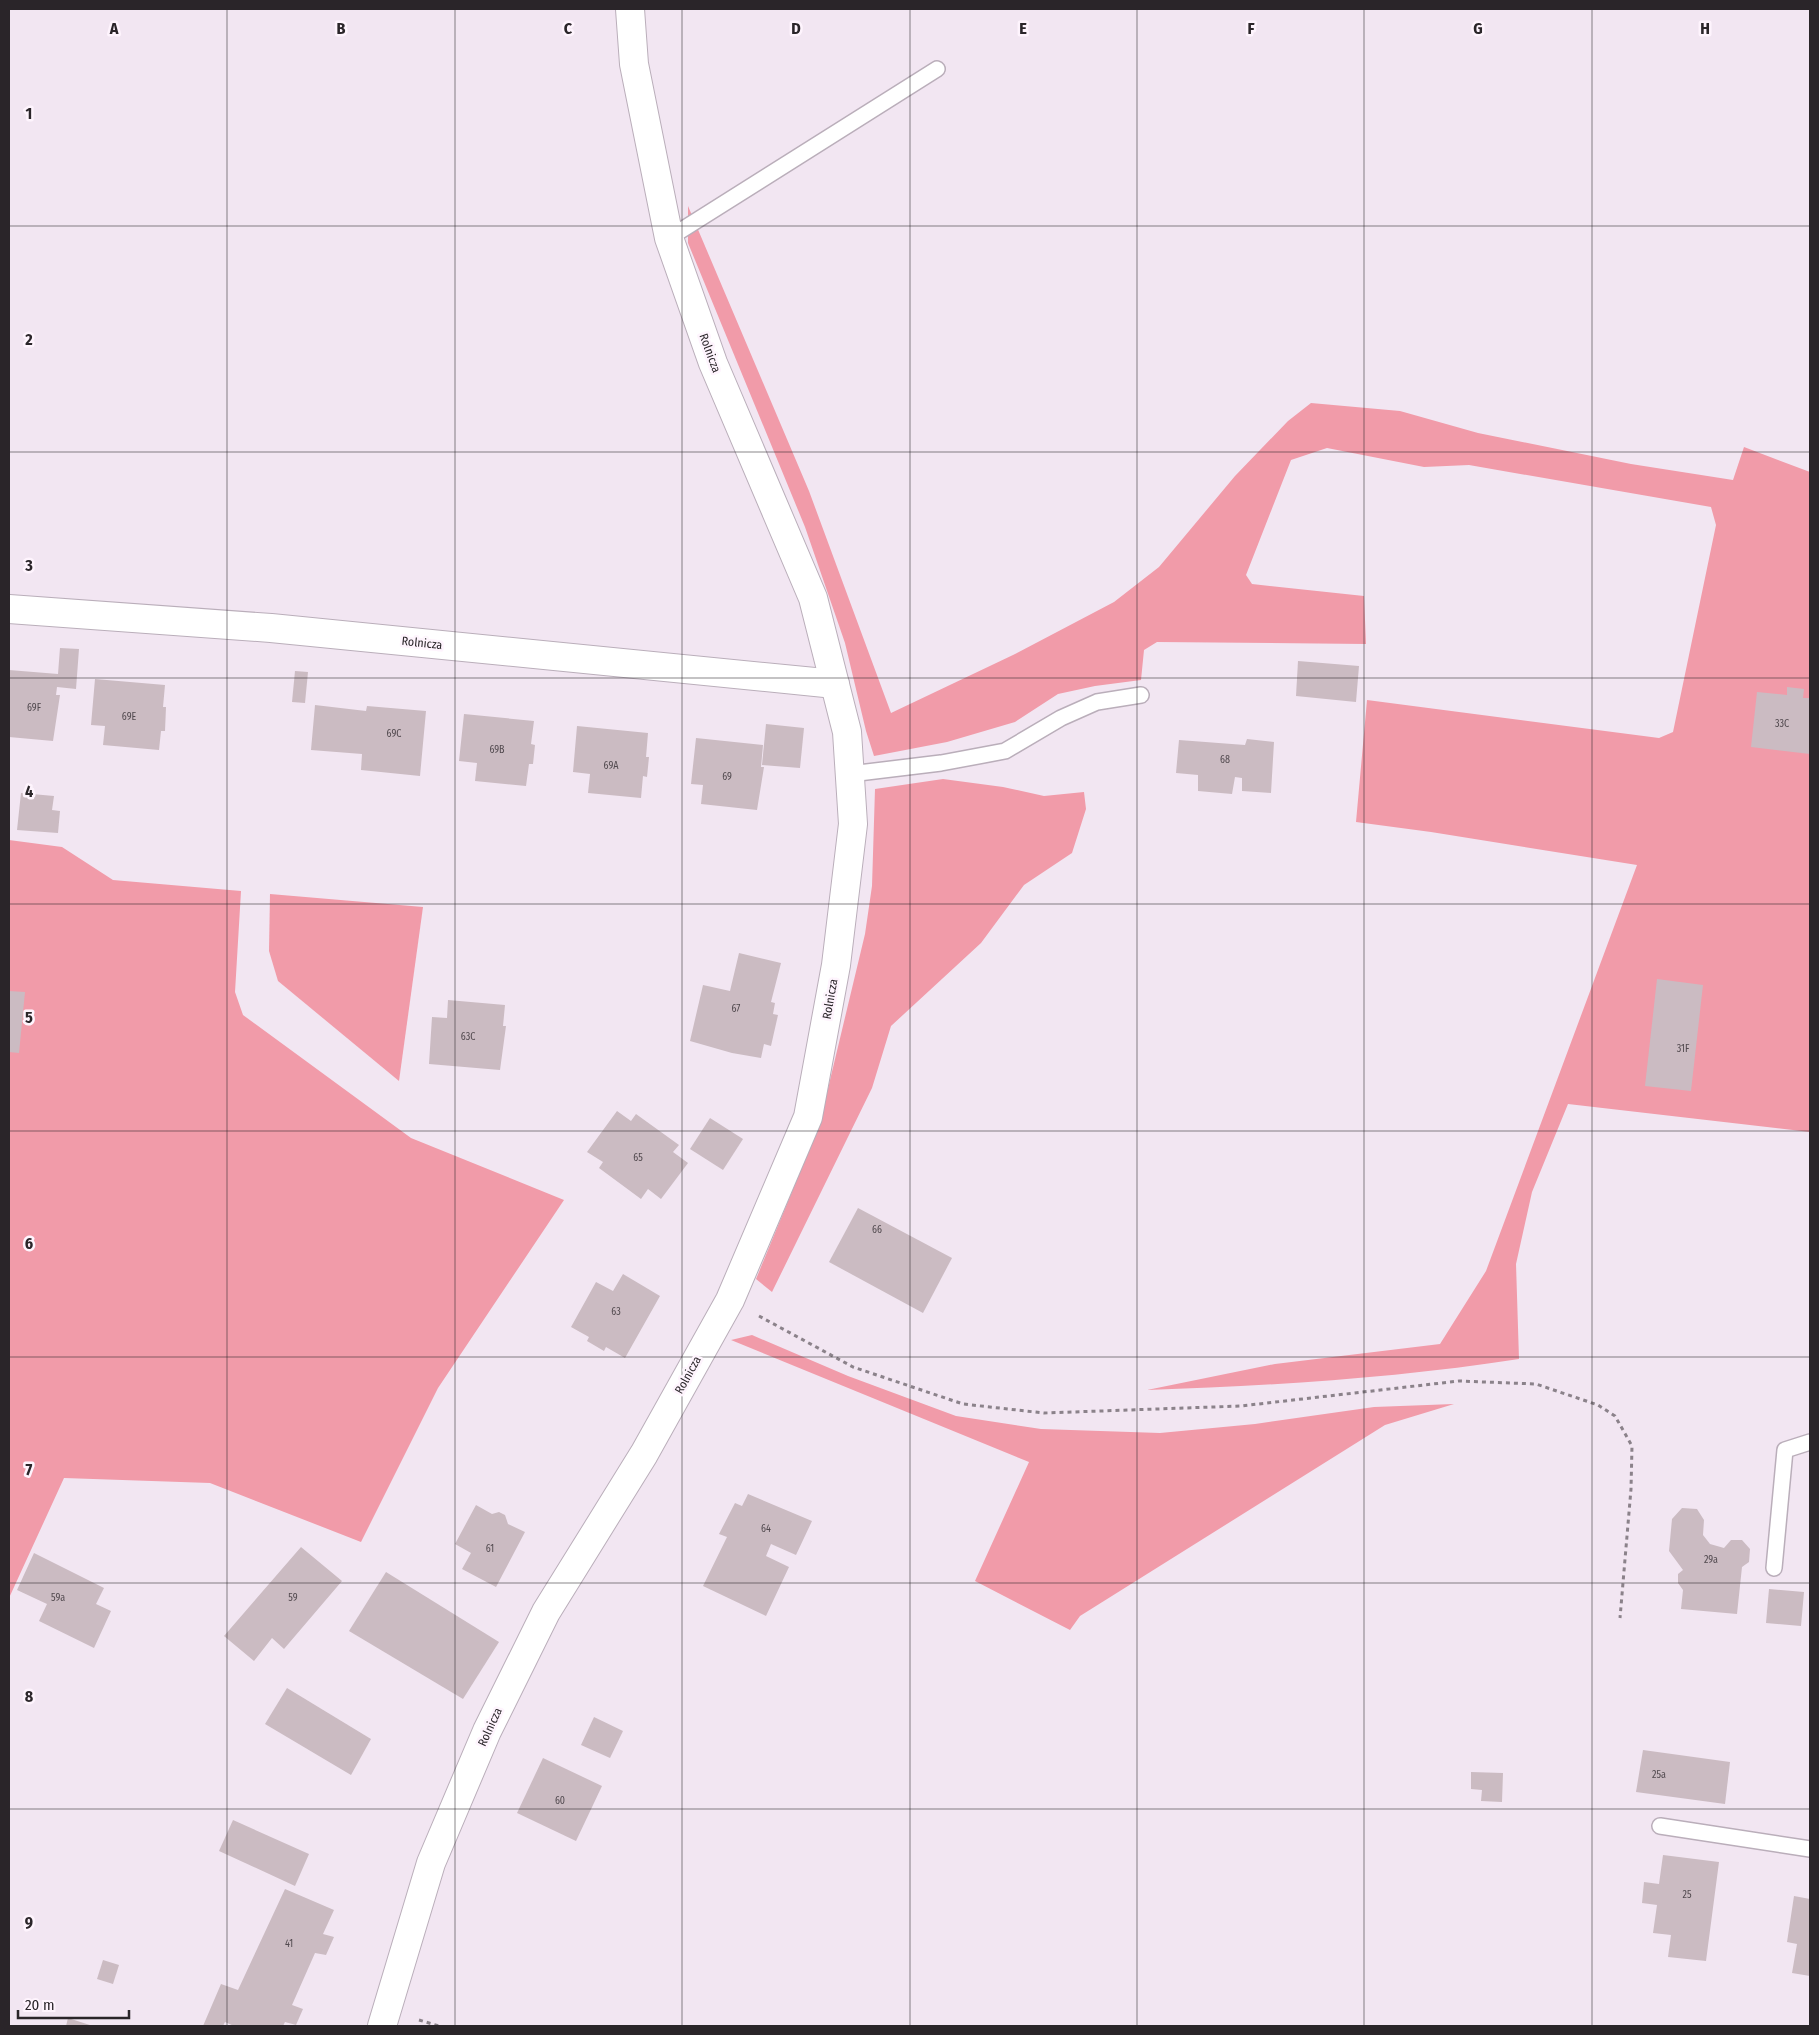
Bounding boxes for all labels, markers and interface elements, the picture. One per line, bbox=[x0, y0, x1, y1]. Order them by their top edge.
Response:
text: A bbox=[109, 19, 119, 38]
text: B bbox=[337, 19, 346, 38]
text: C bbox=[564, 19, 573, 38]
text: D bbox=[791, 19, 801, 38]
text: E bbox=[1019, 19, 1027, 38]
text: F bbox=[1247, 19, 1255, 38]
text: G bbox=[1473, 19, 1483, 38]
text: H bbox=[1700, 19, 1710, 38]
text: 1 bbox=[26, 104, 32, 123]
text: 2 bbox=[24, 330, 33, 349]
street label: Rolnicza bbox=[696, 331, 724, 375]
text: 3 bbox=[24, 556, 33, 575]
street label: Rolnicza bbox=[401, 634, 443, 652]
house number: 69F bbox=[27, 702, 42, 714]
house number: 69E bbox=[122, 711, 136, 723]
house number: 33C bbox=[1775, 718, 1789, 730]
house number: 69C bbox=[387, 728, 401, 740]
house number: 69B bbox=[489, 744, 505, 756]
house number: 68 bbox=[1220, 754, 1230, 766]
house number: 69A bbox=[604, 760, 619, 772]
house number: 69 bbox=[722, 771, 732, 783]
text: 4 bbox=[25, 782, 33, 801]
street label: Rolnicza bbox=[820, 978, 840, 1020]
house number: 67 bbox=[732, 1003, 740, 1015]
text: 5 bbox=[25, 1008, 33, 1027]
house number: 63C bbox=[461, 1031, 475, 1043]
house number: 31F bbox=[1677, 1043, 1690, 1055]
house number: 65 bbox=[633, 1152, 643, 1164]
house number: 66 bbox=[872, 1224, 882, 1236]
text: 6 bbox=[25, 1234, 33, 1253]
house number: 63 bbox=[611, 1306, 621, 1318]
street label: Rolnicza bbox=[672, 1354, 704, 1396]
text: 7 bbox=[26, 1460, 33, 1479]
house number: 64 bbox=[761, 1523, 771, 1535]
house number: 61 bbox=[486, 1543, 494, 1555]
house number: 29a bbox=[1704, 1554, 1718, 1566]
house number: 59a bbox=[51, 1592, 65, 1604]
house number: 59 bbox=[288, 1592, 298, 1604]
text: 8 bbox=[25, 1687, 34, 1706]
street label: Rolnicza bbox=[475, 1705, 505, 1748]
house number: 25a bbox=[1652, 1769, 1666, 1781]
house number: 60 bbox=[555, 1795, 565, 1807]
house number: 25 bbox=[1683, 1889, 1692, 1901]
text: 9 bbox=[25, 1913, 33, 1932]
house number: 41 bbox=[285, 1938, 293, 1950]
scale bar bbox=[18, 1988, 129, 2020]
text: 20 m bbox=[25, 1996, 55, 2014]

